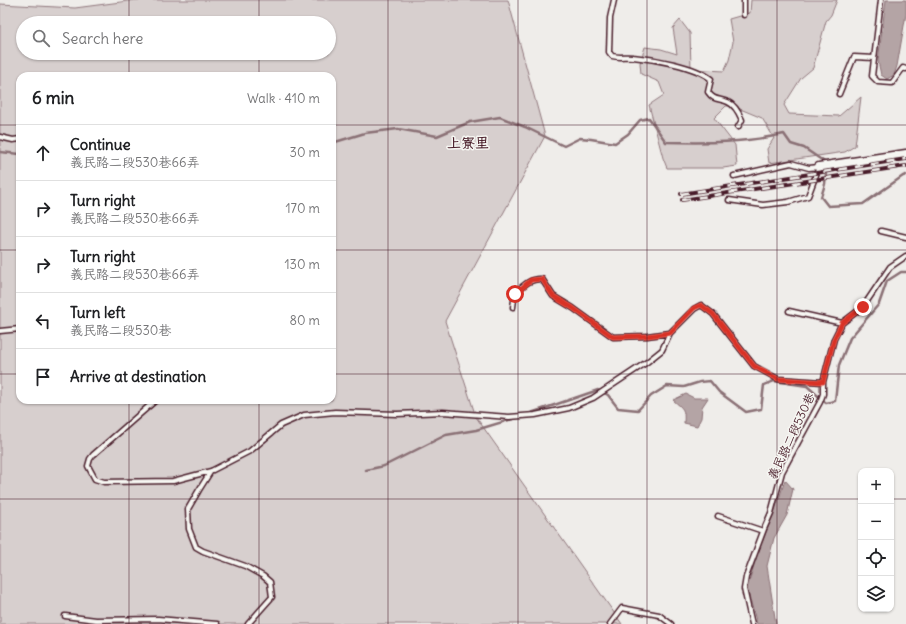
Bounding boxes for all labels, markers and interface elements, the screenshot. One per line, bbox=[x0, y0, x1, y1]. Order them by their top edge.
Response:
search box bbox=[16, 16, 336, 60]
icon: search bbox=[30, 27, 52, 49]
text: Search here bbox=[62, 29, 143, 48]
text: 6 min bbox=[32, 87, 74, 109]
text: Walk · 410 m bbox=[247, 90, 320, 107]
district label: 上寮里 bbox=[447, 134, 489, 152]
text: Continue bbox=[70, 135, 131, 154]
icon: ahead bbox=[32, 142, 54, 164]
text: 30 m bbox=[290, 144, 320, 161]
text: 義民路二段530巷66弄 bbox=[70, 154, 199, 171]
text: Turn right bbox=[70, 191, 135, 210]
icon: right bbox=[32, 198, 54, 220]
text: 170 m bbox=[285, 200, 320, 217]
text: 義民路二段530巷66弄 bbox=[70, 210, 199, 227]
text: Turn right bbox=[70, 247, 135, 266]
icon: right bbox=[32, 254, 54, 276]
text: 130 m bbox=[284, 256, 320, 273]
text: 義民路二段530巷66弄 bbox=[70, 266, 199, 283]
route start bbox=[506, 285, 524, 303]
route end bbox=[854, 298, 872, 316]
text: Turn left bbox=[70, 303, 125, 322]
icon: left bbox=[32, 310, 54, 332]
text: 80 m bbox=[289, 312, 320, 329]
text: 義民路二段530巷 bbox=[70, 322, 171, 339]
icon: arrive bbox=[32, 366, 54, 388]
text: Arrive at destination bbox=[70, 367, 206, 386]
street label: 義民路二段530巷 bbox=[764, 390, 818, 482]
map controls bbox=[858, 468, 894, 612]
button: + bbox=[858, 468, 894, 504]
button: − bbox=[858, 504, 894, 540]
button: locate bbox=[858, 540, 894, 576]
button: layers bbox=[858, 576, 894, 612]

